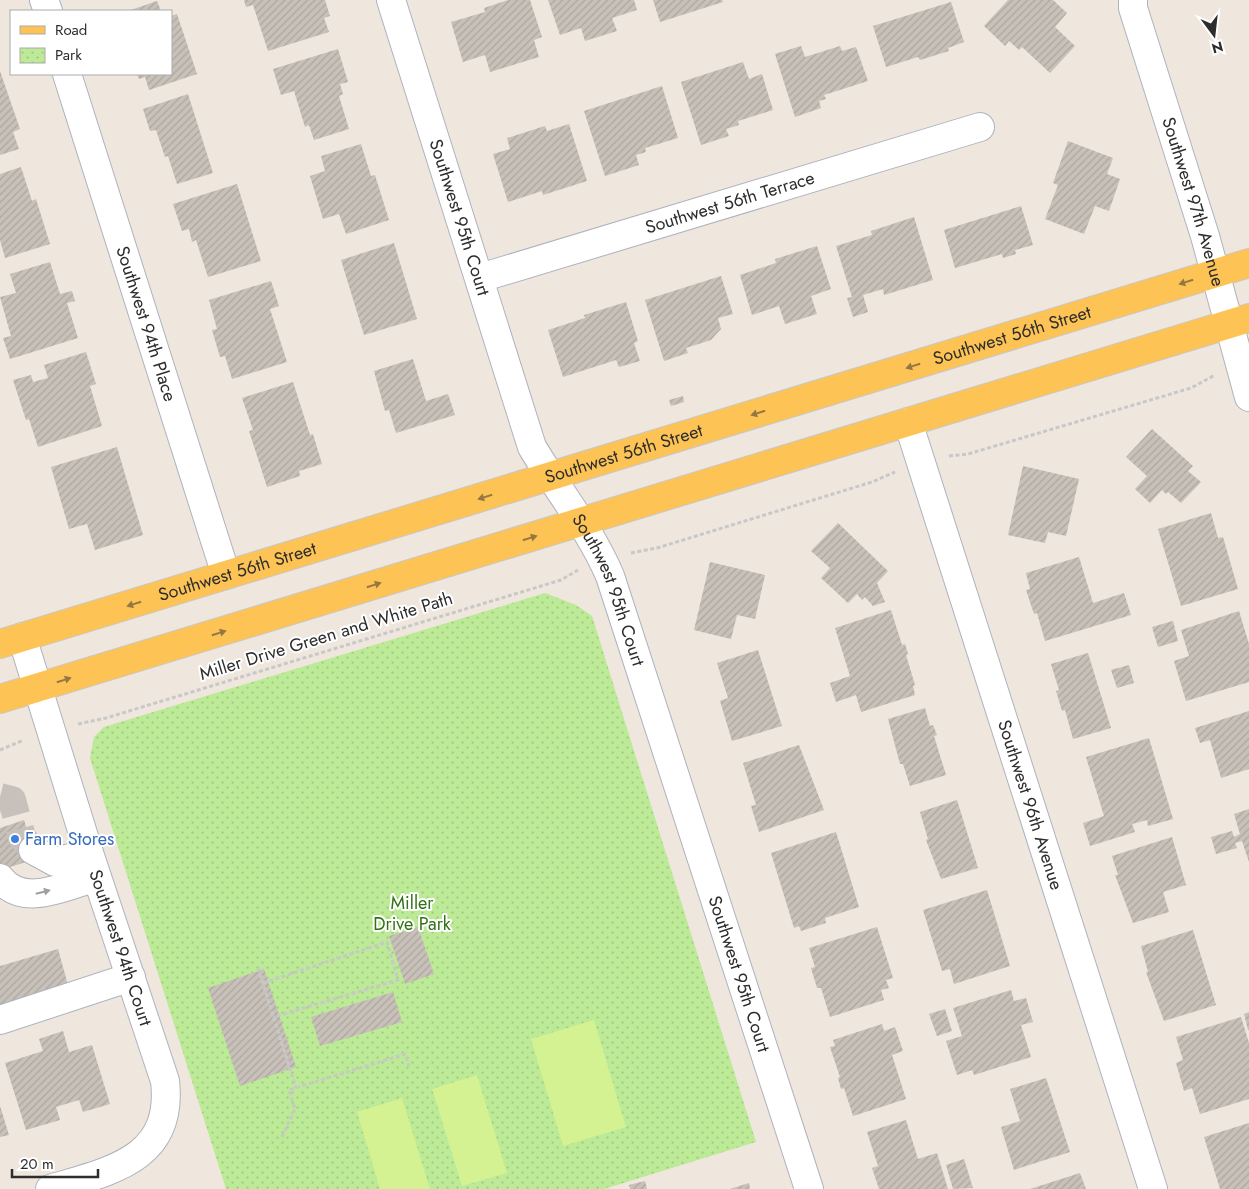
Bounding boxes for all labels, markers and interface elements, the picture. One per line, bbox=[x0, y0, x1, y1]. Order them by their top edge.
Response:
legend bbox=[10, 10, 172, 75]
north arrow bbox=[1189, 10, 1239, 60]
text: Road bbox=[55, 19, 87, 41]
text: N bbox=[1209, 36, 1225, 59]
text: Park bbox=[55, 44, 82, 66]
street label: Southwest 97th Avenue bbox=[1155, 114, 1231, 289]
street label: Southwest 95th Court bbox=[423, 136, 497, 300]
street label: Southwest 56th Terrace bbox=[642, 165, 818, 240]
street label: Southwest 94th Place bbox=[109, 243, 183, 405]
one-way arrow bbox=[1178, 279, 1193, 287]
street label: Southwest 56th Street bbox=[930, 299, 1095, 372]
one-way arrow bbox=[905, 362, 920, 370]
one-way arrow bbox=[750, 410, 765, 418]
street label: Southwest 56th Street bbox=[541, 417, 706, 490]
one-way arrow bbox=[477, 493, 492, 501]
street label: Southwest 95th Court bbox=[566, 509, 652, 670]
one-way arrow bbox=[522, 533, 537, 541]
street label: Southwest 56th Street bbox=[155, 535, 320, 608]
one-way arrow bbox=[367, 581, 382, 589]
street label: Miller Drive Green and White Path bbox=[196, 585, 456, 687]
one-way arrow bbox=[126, 600, 141, 608]
one-way arrow bbox=[212, 628, 227, 636]
one-way arrow bbox=[56, 675, 71, 683]
street label: Southwest 96th Avenue bbox=[991, 717, 1070, 893]
place label: Farm Stores bbox=[25, 826, 114, 852]
marker: Farm Stores bbox=[9, 833, 21, 845]
street label: Southwest 94th Court bbox=[82, 866, 159, 1030]
one-way arrow bbox=[35, 888, 50, 896]
park label: Miller Drive Park bbox=[373, 890, 451, 937]
street label: Southwest 95th Court bbox=[702, 892, 777, 1056]
scale bar bbox=[12, 1146, 99, 1178]
text: 20 m bbox=[20, 1153, 54, 1175]

